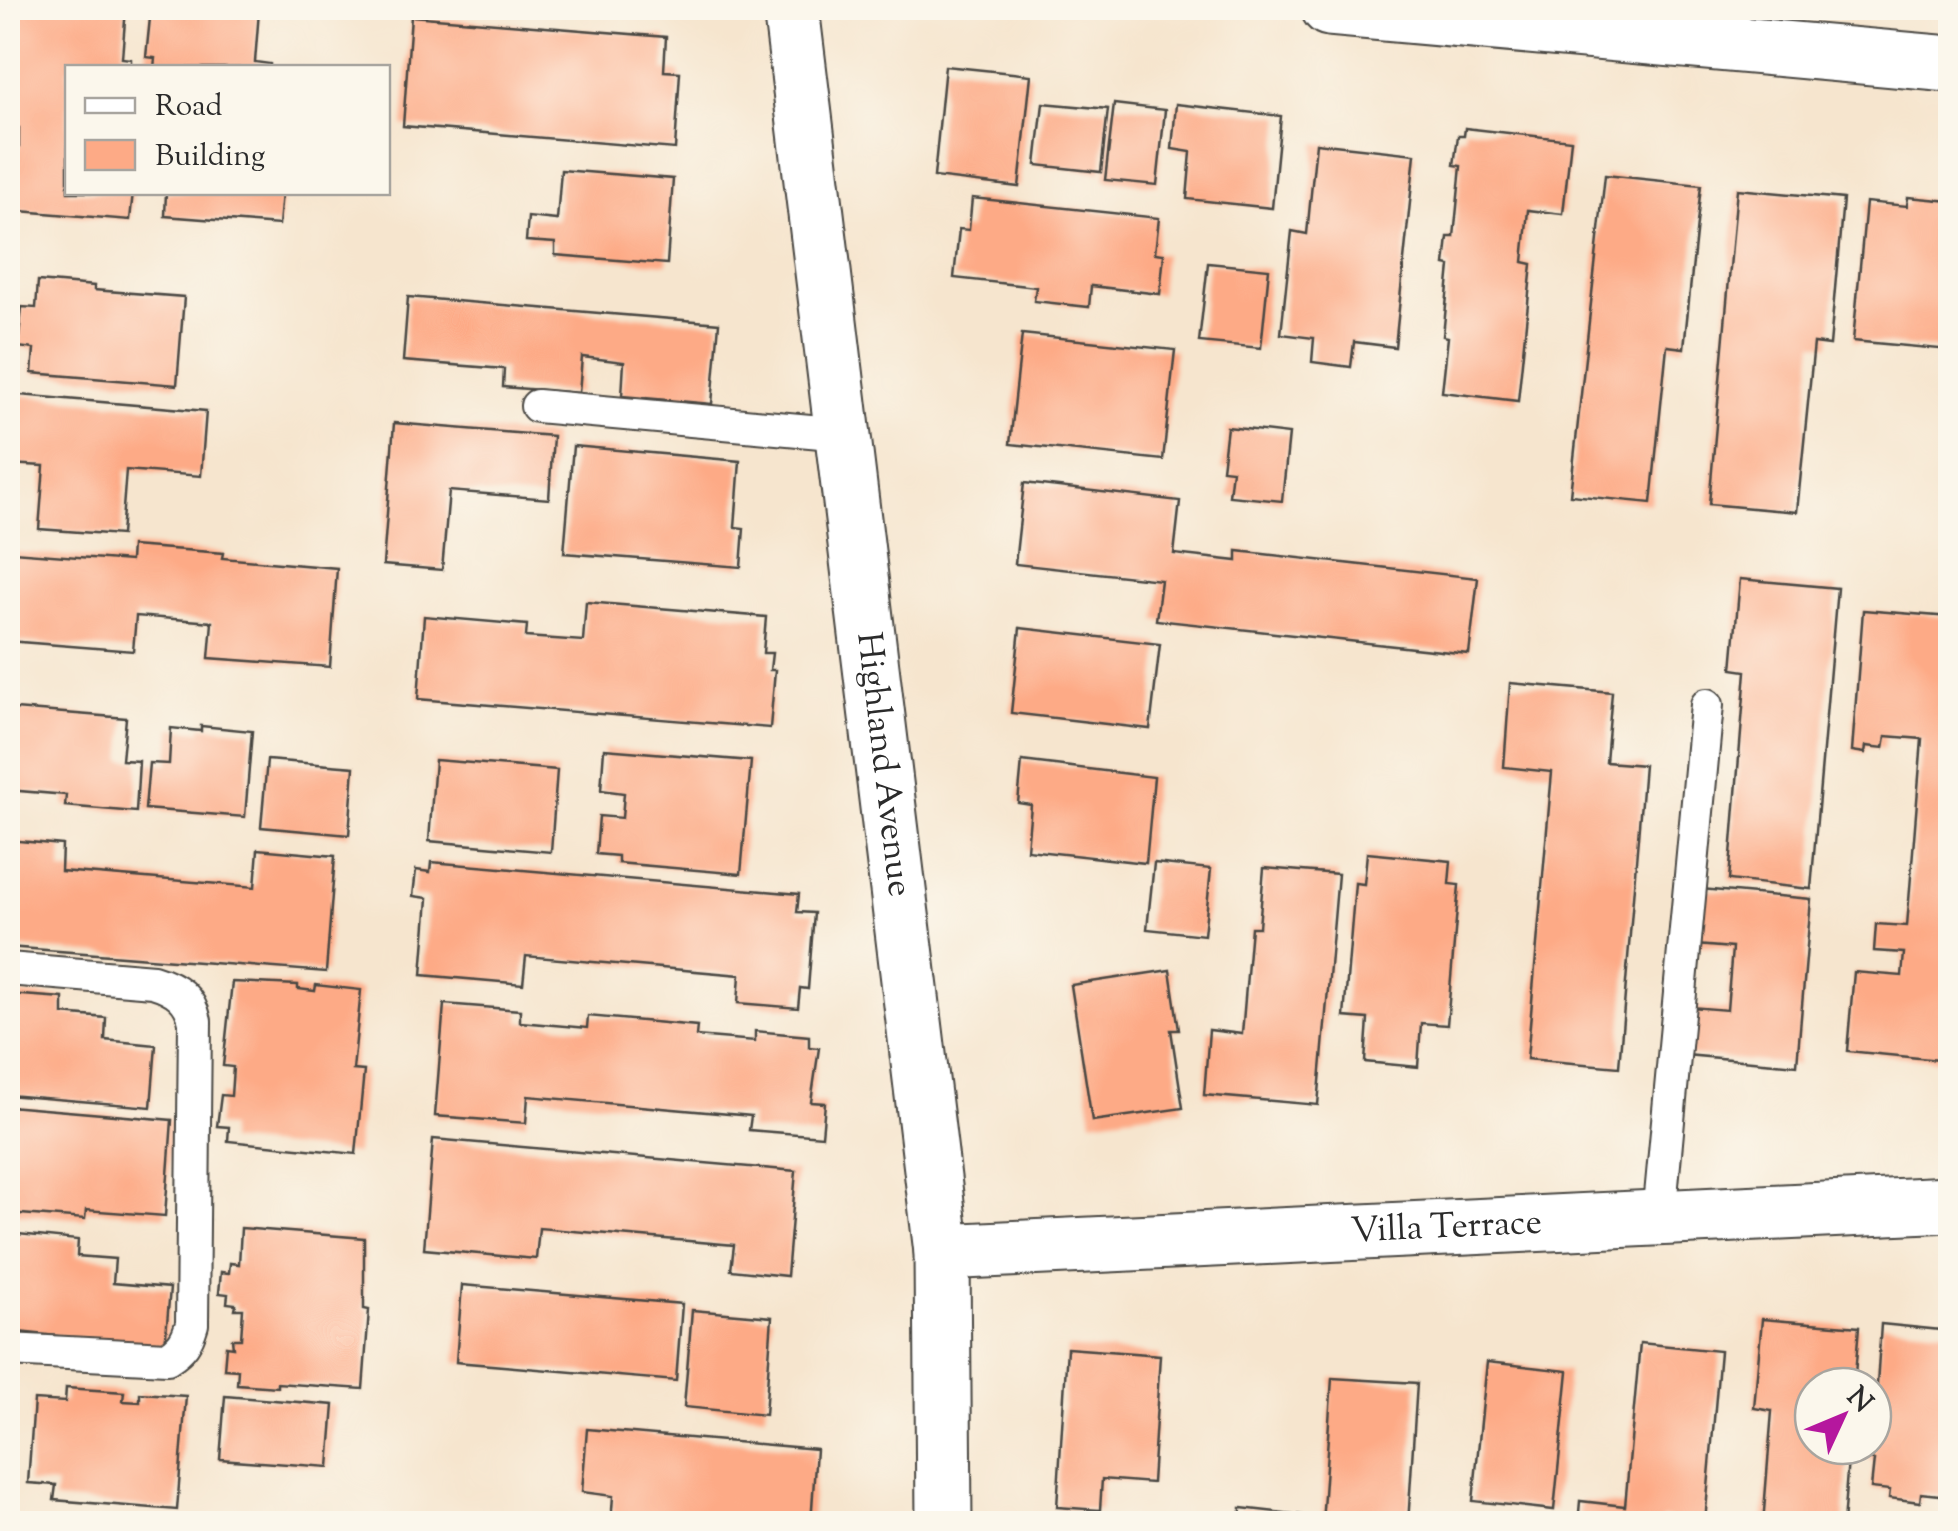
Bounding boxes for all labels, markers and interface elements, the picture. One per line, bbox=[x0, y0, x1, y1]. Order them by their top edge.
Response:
legend bbox=[65, 65, 390, 195]
text: Road bbox=[155, 86, 222, 129]
text: Building bbox=[155, 136, 265, 179]
street label: Highland Avenue bbox=[842, 630, 924, 899]
street label: Villa Terrace bbox=[1350, 1198, 1543, 1258]
north arrow bbox=[1793, 1366, 1893, 1466]
text: N bbox=[1837, 1379, 1881, 1423]

